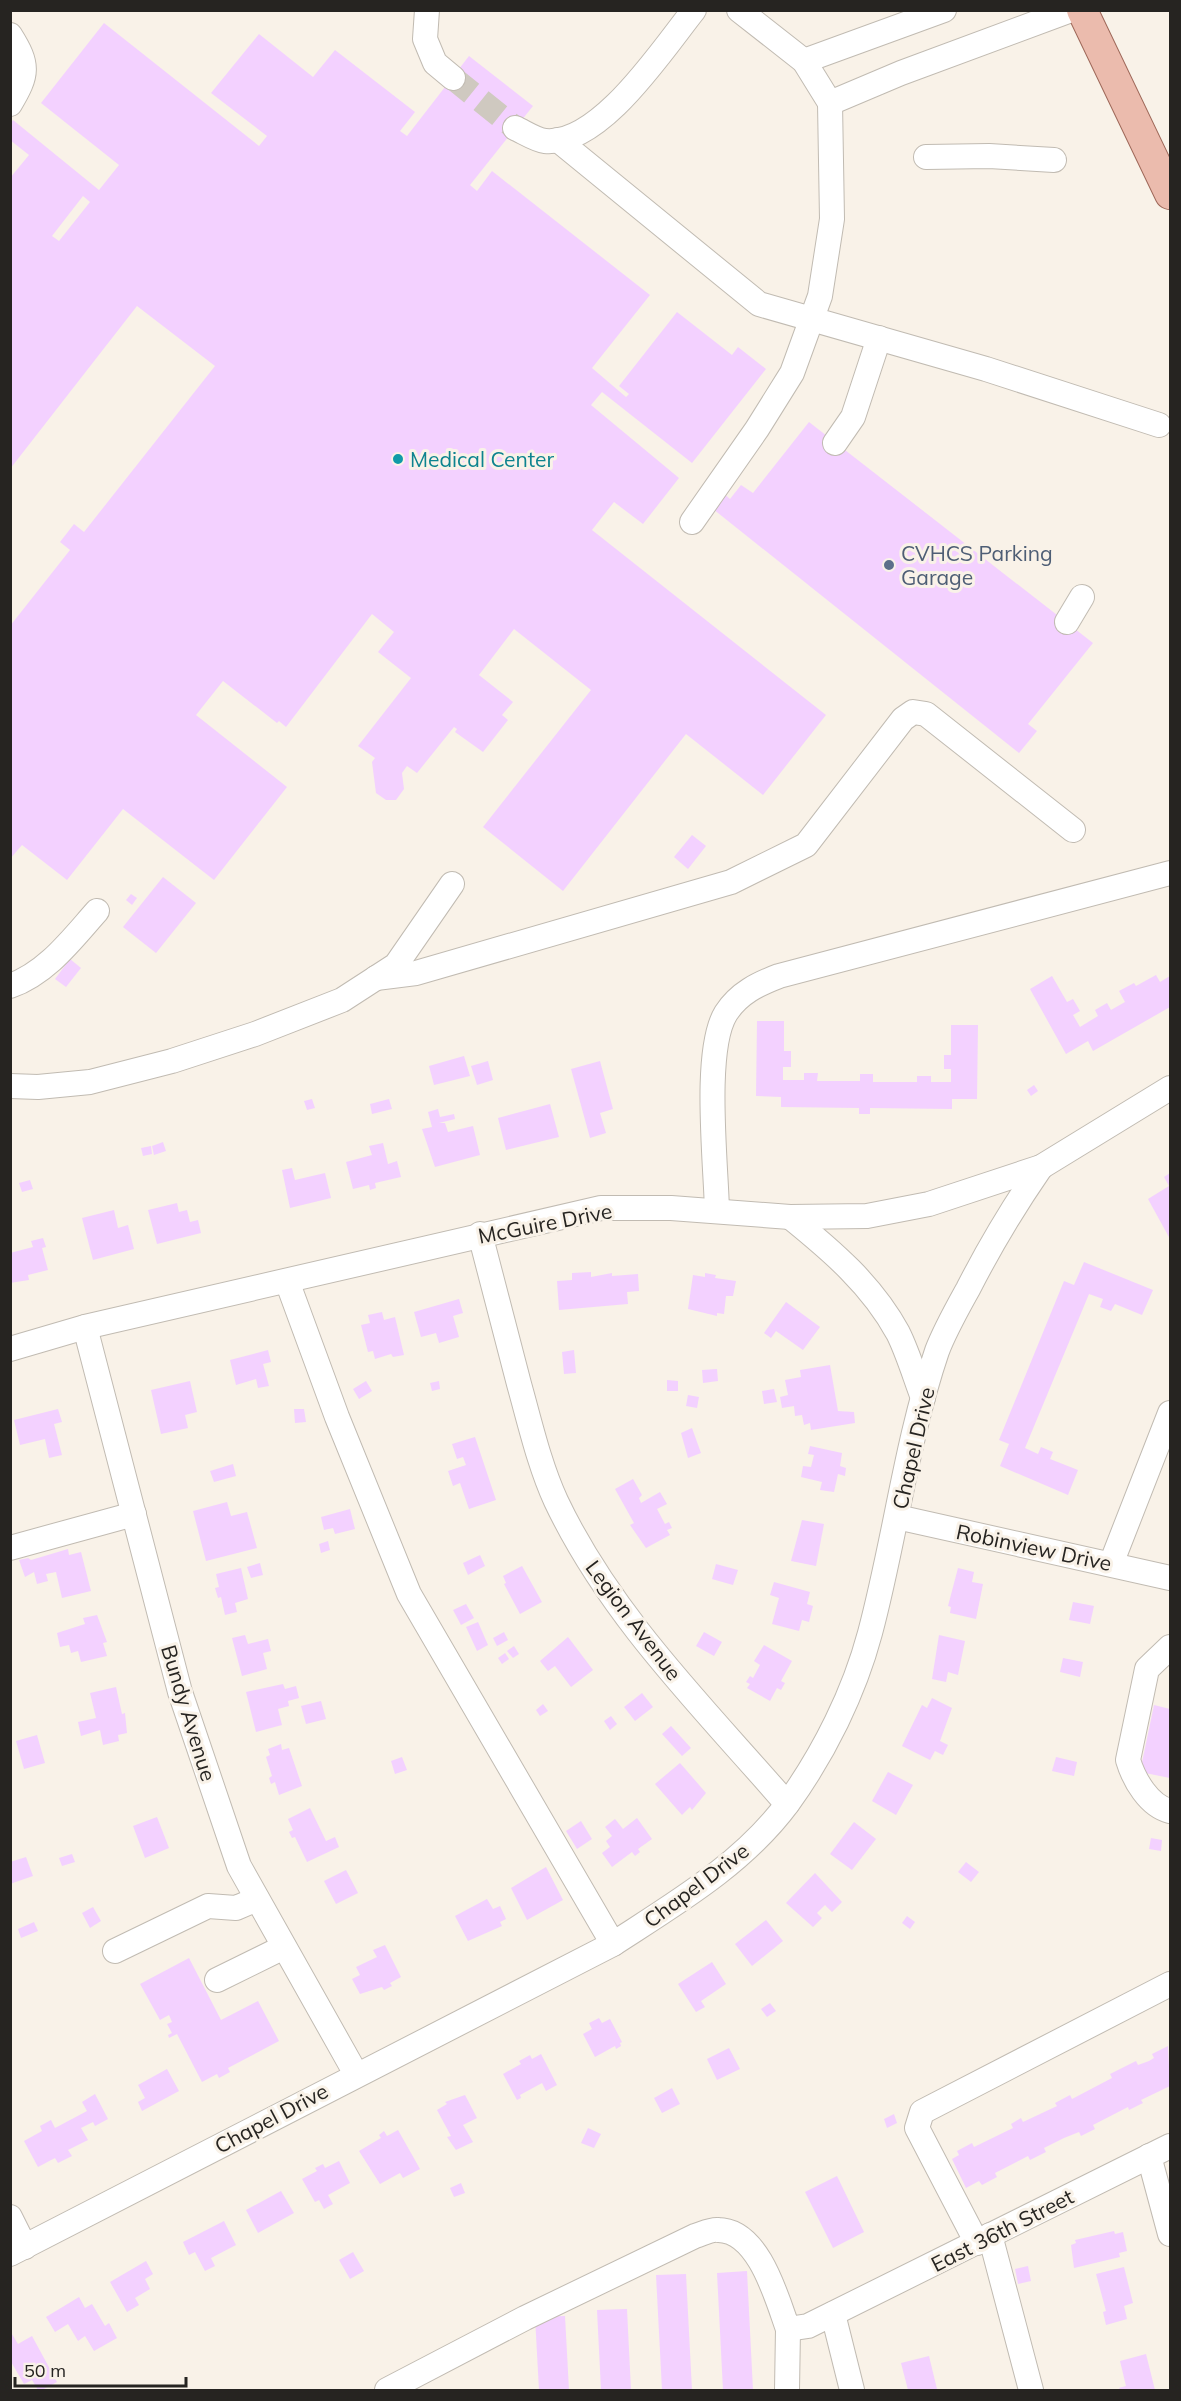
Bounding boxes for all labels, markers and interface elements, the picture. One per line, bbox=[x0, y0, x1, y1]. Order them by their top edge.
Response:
place label: Medical Center bbox=[410, 446, 554, 472]
marker: Medical Center bbox=[391, 452, 405, 466]
place label: CVHCS Parking Garage bbox=[901, 540, 1053, 590]
marker: CVHCS Parking Garage bbox=[882, 558, 896, 572]
street label: McGuire Drive bbox=[476, 1197, 614, 1249]
street label: Chapel Drive bbox=[886, 1384, 940, 1512]
street label: Robinview Drive bbox=[954, 1518, 1114, 1576]
street label: Legion Avenue bbox=[580, 1555, 688, 1685]
street label: Bundy Avenue bbox=[156, 1642, 222, 1784]
street label: Chapel Drive bbox=[638, 1837, 754, 1933]
street label: Chapel Drive bbox=[210, 2077, 332, 2159]
street label: East 36th Street bbox=[926, 2183, 1078, 2277]
scale bar bbox=[15, 2350, 186, 2388]
text: 50 m bbox=[24, 2359, 66, 2382]

